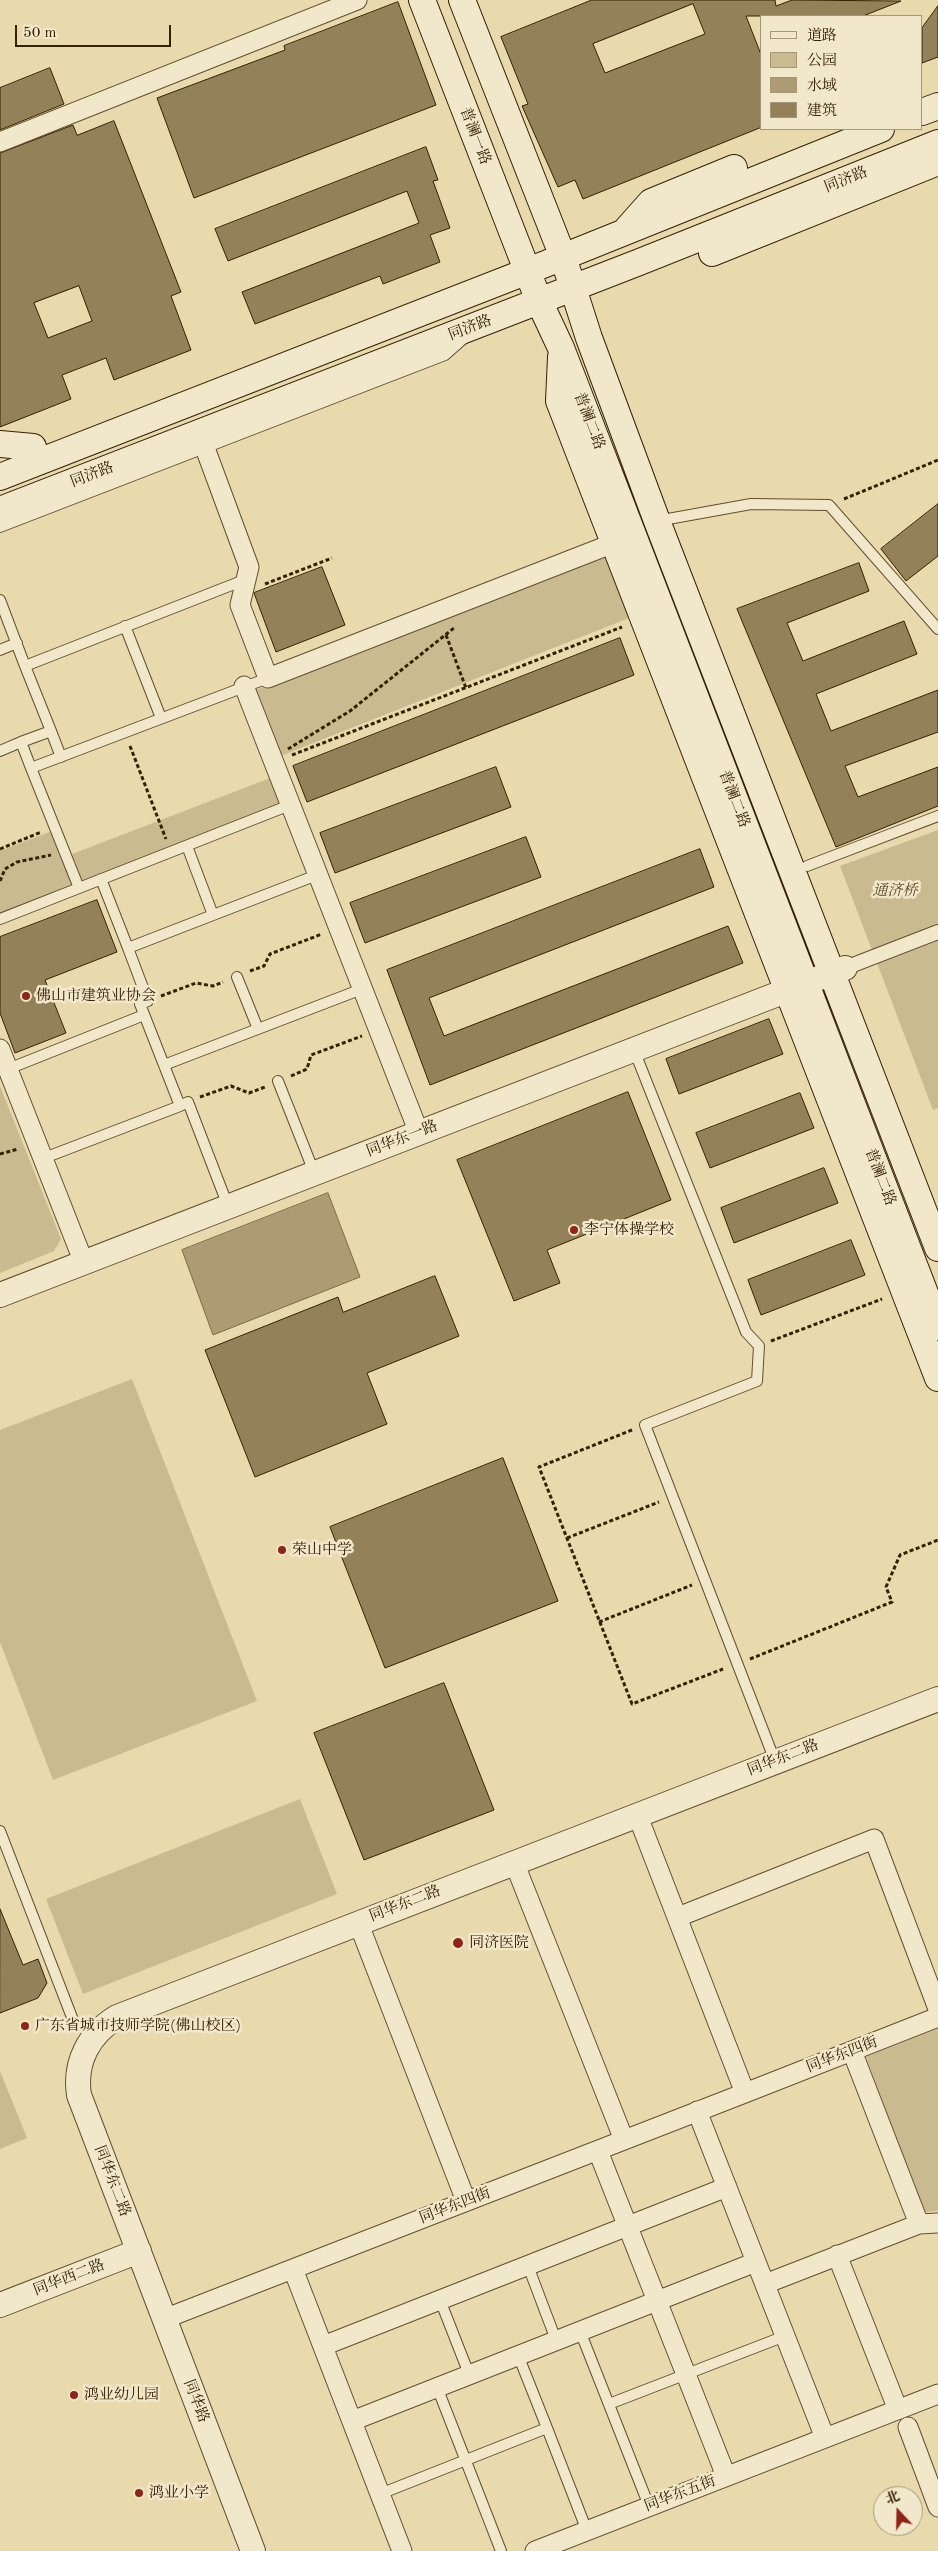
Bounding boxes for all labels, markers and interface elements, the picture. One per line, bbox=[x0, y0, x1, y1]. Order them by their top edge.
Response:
scale bar bbox=[18, 15, 174, 47]
legend bbox=[760, 15, 923, 130]
text: 50 m bbox=[23, 26, 57, 41]
text: 道路 bbox=[807, 29, 837, 44]
text: 公园 bbox=[807, 54, 837, 69]
text: 水域 bbox=[807, 79, 837, 94]
text: 建筑 bbox=[807, 104, 837, 119]
street label: 普澜一路 bbox=[456, 105, 494, 167]
street label: 同济路 bbox=[822, 163, 870, 197]
street label: 同济路 bbox=[446, 312, 494, 344]
street label: 普澜二路 bbox=[570, 390, 608, 452]
street label: 同济路 bbox=[68, 459, 116, 491]
street label: 普澜二路 bbox=[715, 768, 753, 830]
park label: 通济桥 bbox=[873, 882, 917, 900]
place label: 佛山市建筑业协会 bbox=[36, 987, 156, 1005]
marker: 佛山市建筑业协会 bbox=[20, 990, 32, 1002]
street label: 同华东一路 bbox=[364, 1117, 440, 1161]
street label: 普澜二路 bbox=[861, 1146, 899, 1208]
place label: 李宁体操学校 bbox=[584, 1221, 674, 1239]
marker: 李宁体操学校 bbox=[568, 1224, 580, 1236]
place label: 荣山中学 bbox=[292, 1541, 352, 1559]
marker: 荣山中学 bbox=[276, 1544, 288, 1556]
street label: 同华东二路 bbox=[745, 1736, 821, 1780]
street label: 同华东二路 bbox=[367, 1882, 443, 1926]
place label: 同济医院 bbox=[469, 1934, 529, 1952]
marker: 同济医院 bbox=[451, 1936, 465, 1950]
place label: 广东省城市技师学院(佛山校区) bbox=[35, 2017, 241, 2035]
marker: 广东省城市技师学院(佛山校区) bbox=[19, 2020, 31, 2032]
street label: 同华东四街 bbox=[804, 2033, 880, 2077]
street label: 同华东二路 bbox=[90, 2143, 134, 2219]
street label: 同华东四街 bbox=[417, 2184, 493, 2228]
street label: 同华西二路 bbox=[31, 2256, 107, 2300]
street label: 同华路 bbox=[180, 2377, 212, 2425]
place label: 鸿业幼儿园 bbox=[84, 2386, 159, 2404]
marker: 鸿业幼儿园 bbox=[68, 2389, 80, 2401]
street label: 同华东五街 bbox=[642, 2472, 718, 2516]
place label: 鸿业小学 bbox=[149, 2484, 209, 2502]
north arrow bbox=[873, 2486, 923, 2536]
marker: 鸿业小学 bbox=[133, 2487, 145, 2499]
text: 北 bbox=[884, 2489, 902, 2507]

